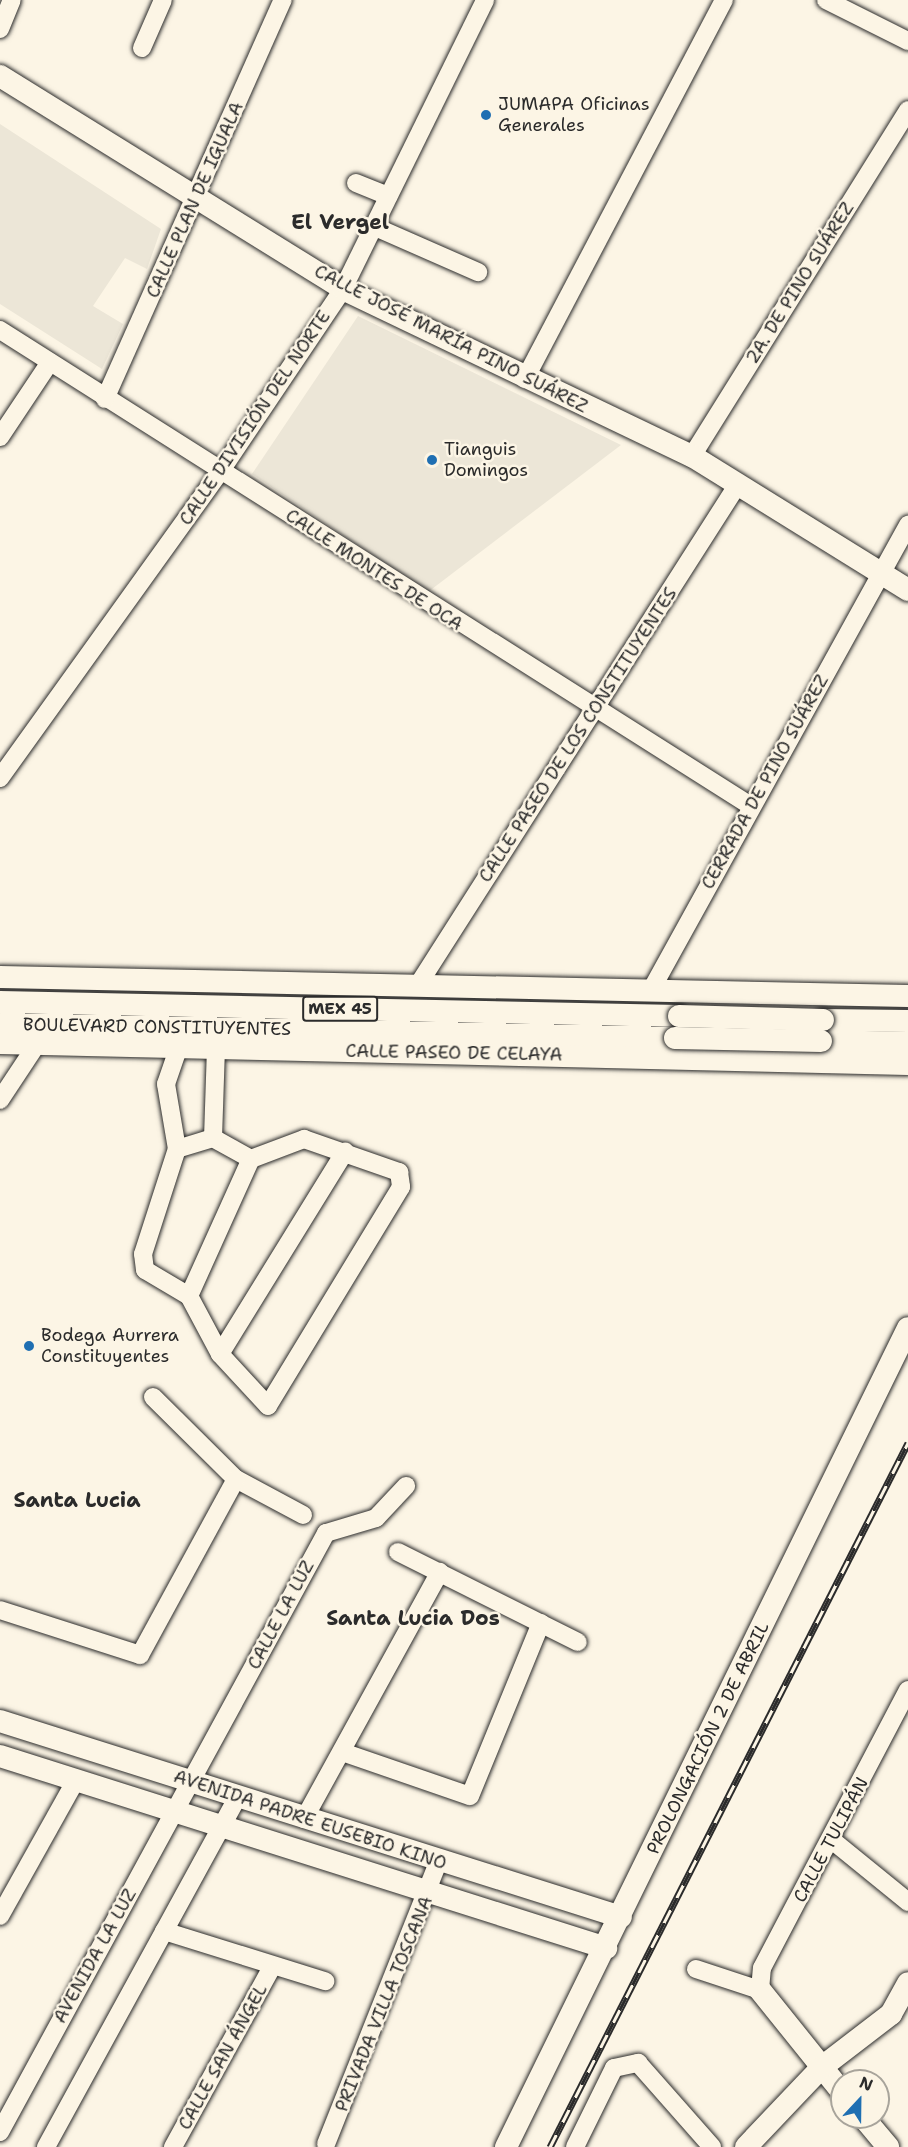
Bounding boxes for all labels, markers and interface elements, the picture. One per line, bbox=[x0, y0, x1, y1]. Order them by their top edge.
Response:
place label: JUMAPA Oficinas Generales bbox=[498, 94, 650, 136]
street label: CALLE PLAN DE IGUALA bbox=[142, 99, 248, 301]
marker: JUMAPA Oficinas Generales bbox=[479, 108, 493, 122]
street label: 2A. DE PINO SUÁREZ bbox=[741, 198, 859, 368]
district label: El Vergel bbox=[291, 209, 389, 235]
street label: CALLE JOSÉ MARÍA PINO SUÁREZ bbox=[311, 260, 591, 418]
street label: CALLE DIVISIÓN DEL NORTE bbox=[175, 307, 335, 529]
place label: Tianguis Domingos bbox=[444, 439, 528, 482]
marker: Tianguis Domingos bbox=[425, 453, 439, 467]
street label: CALLE MONTES DE OCA bbox=[281, 505, 467, 635]
street label: CALLE PASEO DE LOS CONSTITUYENTES bbox=[474, 584, 682, 886]
street label: CERRADA DE PINO SUÁREZ bbox=[697, 671, 833, 893]
road number: MEX 45 bbox=[301, 996, 379, 1022]
street label: BOULEVARD CONSTITUYENTES bbox=[23, 1014, 291, 1040]
street label: CALLE PASEO DE CELAYA bbox=[345, 1040, 563, 1066]
place label: Bodega Aurrera Constituyentes bbox=[41, 1325, 179, 1368]
marker: Bodega Aurrera Constituyentes bbox=[22, 1339, 36, 1353]
district label: Santa Lucia bbox=[13, 1487, 141, 1513]
street label: CALLE LA LUZ bbox=[243, 1557, 319, 1673]
district label: Santa Lucia Dos bbox=[326, 1605, 500, 1631]
street label: PROLONGACIÓN 2 DE ABRIL bbox=[642, 1618, 774, 1858]
street label: AVENIDA PADRE EUSEBIO KINO bbox=[171, 1766, 449, 1874]
street label: CALLE TULIPÁN bbox=[789, 1774, 873, 1906]
street label: AVENIDA LA LUZ bbox=[49, 1885, 141, 2027]
street label: PRIVADA VILLA TOSCANA bbox=[331, 1893, 437, 2115]
street label: CALLE SAN ÁNGEL bbox=[174, 1980, 272, 2134]
north arrow bbox=[830, 2069, 890, 2129]
text: N bbox=[856, 2072, 876, 2096]

